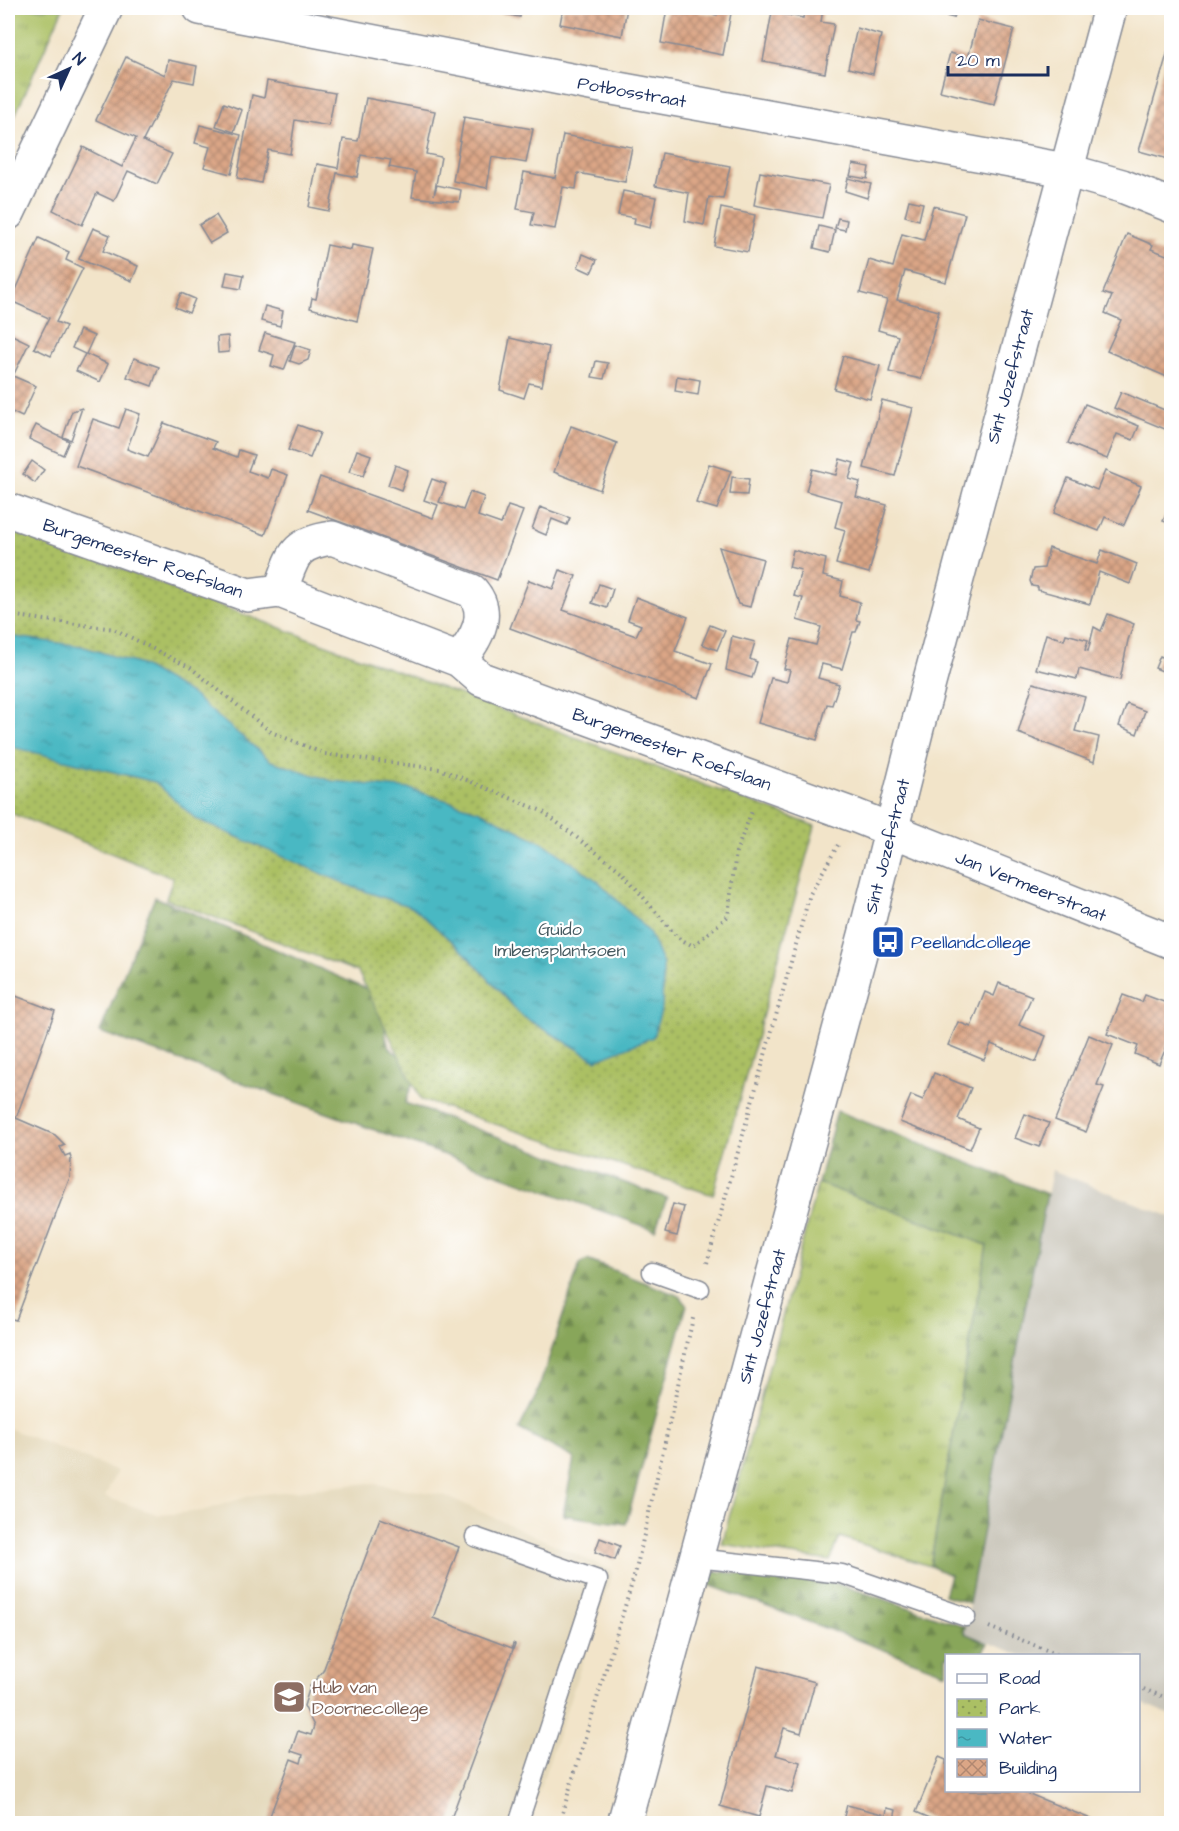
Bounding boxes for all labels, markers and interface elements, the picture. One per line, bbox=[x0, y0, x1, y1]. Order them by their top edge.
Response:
north arrow bbox=[39, 39, 99, 99]
scale bar bbox=[948, 39, 1048, 77]
text: N bbox=[68, 48, 90, 70]
text: 20 m bbox=[957, 48, 1000, 73]
street label: Potbosstraat bbox=[576, 71, 689, 114]
street label: Sint Jozefstraat bbox=[980, 305, 1041, 446]
street label: Burgemeester Roefslaan bbox=[39, 512, 246, 605]
street label: Burgemeester Roefslaan bbox=[568, 702, 775, 798]
street label: Sint Jozefstraat bbox=[859, 775, 917, 916]
street label: Jan Vermeerstraat bbox=[951, 845, 1111, 928]
park label: Guido Imbensplantsoen bbox=[495, 917, 625, 963]
bus stop icon: Peellandcollege bbox=[870, 924, 906, 960]
place label: Peellandcollege bbox=[911, 930, 1031, 956]
street label: Sint Jozefstraat bbox=[732, 1245, 793, 1386]
legend bbox=[945, 1654, 1140, 1792]
text: Road bbox=[999, 1666, 1040, 1691]
place label: Hub van Doornecollege bbox=[312, 1675, 429, 1722]
school or university icon: Hub van Doornecollege bbox=[271, 1679, 307, 1715]
text: Park bbox=[999, 1696, 1041, 1721]
text: Water bbox=[999, 1726, 1052, 1751]
text: Building bbox=[999, 1756, 1057, 1782]

